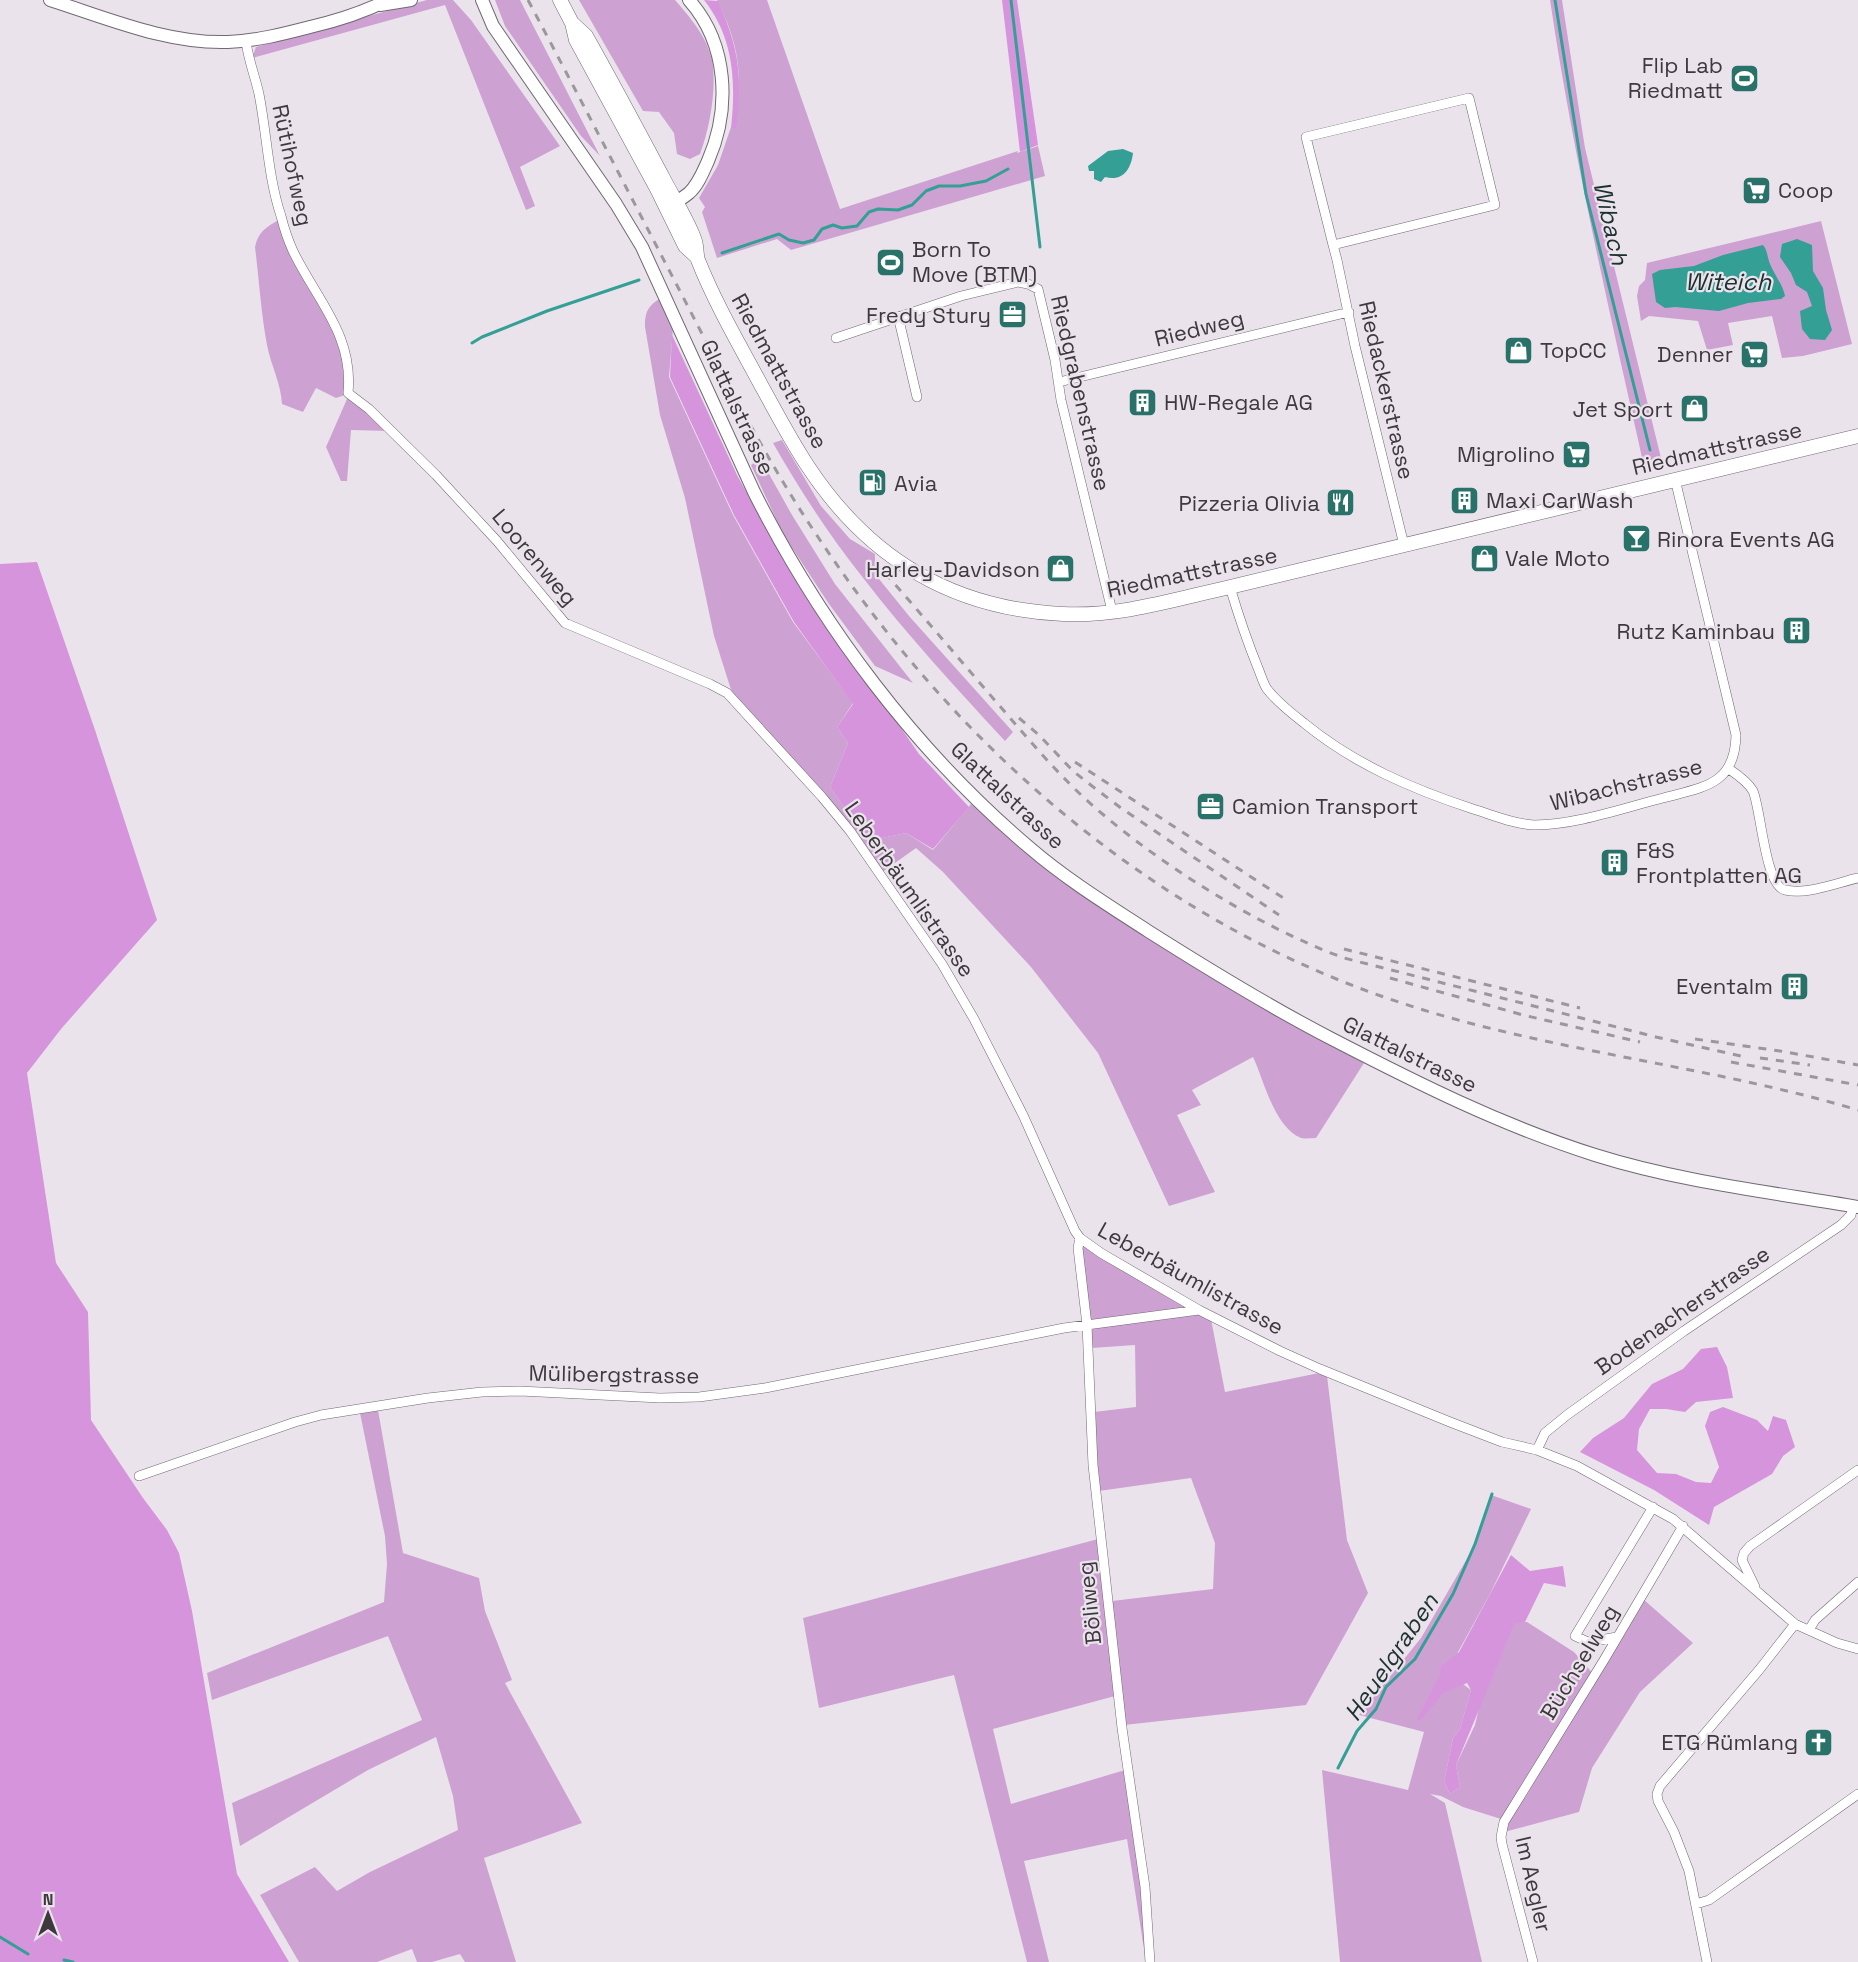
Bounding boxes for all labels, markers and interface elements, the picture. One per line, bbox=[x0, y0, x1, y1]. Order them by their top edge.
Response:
place label: Flip Lab Riedmatt bbox=[1628, 51, 1723, 104]
sports icon: Flip Lab Riedmatt bbox=[1728, 62, 1760, 94]
street label: Rütihofweg bbox=[266, 102, 320, 228]
supermarket icon: Coop bbox=[1741, 174, 1773, 206]
place label: Coop bbox=[1778, 176, 1833, 204]
water label: Wibach bbox=[1586, 178, 1636, 269]
place label: Born To Move (BTM) bbox=[912, 235, 1037, 288]
sports icon: Born To Move (BTM) bbox=[875, 246, 907, 278]
water label: Witeich bbox=[1685, 266, 1773, 297]
street label: Riedmattstrasse bbox=[726, 288, 834, 454]
street label: Riedgrabenstrasse bbox=[1045, 292, 1117, 494]
street label: Riedackerstrasse bbox=[1353, 298, 1421, 482]
office icon: Fredy Stury bbox=[996, 299, 1028, 331]
place label: Fredy Stury bbox=[866, 301, 991, 329]
street label: Riedweg bbox=[1151, 303, 1247, 353]
shop icon: TopCC bbox=[1503, 334, 1535, 366]
street label: Glattalstrasse bbox=[694, 335, 782, 479]
place label: TopCC bbox=[1540, 336, 1607, 364]
supermarket icon: Denner bbox=[1738, 338, 1770, 370]
place label: Denner bbox=[1657, 340, 1733, 368]
building icon: HW-Regale AG bbox=[1127, 386, 1159, 418]
place label: HW-Regale AG bbox=[1164, 388, 1313, 416]
shop icon: Jet Sport bbox=[1678, 393, 1710, 425]
place label: Jet Sport bbox=[1573, 395, 1673, 423]
street label: Riedmattstrasse bbox=[1629, 415, 1805, 481]
supermarket icon: Migrolino bbox=[1560, 438, 1592, 470]
place label: Migrolino bbox=[1457, 440, 1555, 468]
fuel station icon: Avia bbox=[857, 467, 889, 499]
place label: Avia bbox=[894, 469, 938, 497]
building icon: Maxi CarWash bbox=[1449, 484, 1481, 516]
place label: Maxi CarWash bbox=[1486, 486, 1634, 514]
restaurant icon: Pizzeria Olivia bbox=[1325, 487, 1357, 519]
place label: Pizzeria Olivia bbox=[1178, 489, 1320, 517]
street label: Loorenweg bbox=[486, 503, 584, 611]
bar icon: Rinora Events AG bbox=[1620, 523, 1652, 555]
place label: Rinora Events AG bbox=[1657, 525, 1835, 553]
street label: Riedmattstrasse bbox=[1104, 540, 1280, 604]
shop icon: Vale Moto bbox=[1468, 542, 1500, 574]
place label: Vale Moto bbox=[1505, 544, 1610, 572]
shop icon: Harley-Davidson bbox=[1045, 553, 1077, 585]
place label: Harley-Davidson bbox=[866, 555, 1040, 583]
building icon: Rutz Kaminbau bbox=[1780, 615, 1812, 647]
place label: Rutz Kaminbau bbox=[1617, 617, 1775, 645]
street label: Glattalstrasse bbox=[945, 735, 1071, 855]
street label: Wibachstrasse bbox=[1547, 752, 1705, 816]
office icon: Camion Transport bbox=[1195, 790, 1227, 822]
place label: Camion Transport bbox=[1232, 792, 1418, 820]
street label: Leberbäumlistrasse bbox=[839, 796, 981, 982]
place label: F&S Frontplatten AG bbox=[1636, 836, 1802, 889]
building icon: F&S Frontplatten AG bbox=[1599, 847, 1631, 879]
building icon: Eventalm bbox=[1778, 970, 1810, 1002]
place label: Eventalm bbox=[1676, 972, 1773, 1000]
street label: Glattalstrasse bbox=[1338, 1009, 1482, 1099]
street label: Leberbäumlistrasse bbox=[1093, 1215, 1289, 1341]
street label: Bodenacherstrasse bbox=[1589, 1239, 1775, 1381]
street label: Mülibergstrasse bbox=[528, 1359, 700, 1389]
street label: Böliweg bbox=[1071, 1560, 1107, 1646]
water label: Heuelgraben bbox=[1337, 1586, 1446, 1727]
street label: Büchselweg bbox=[1534, 1599, 1624, 1725]
church icon: ETG Rümlang bbox=[1803, 1726, 1835, 1758]
place label: ETG Rümlang bbox=[1661, 1728, 1798, 1756]
street label: Im Aegler bbox=[1509, 1833, 1559, 1935]
north arrow bbox=[18, 1884, 78, 1944]
text: N bbox=[43, 1889, 53, 1910]

